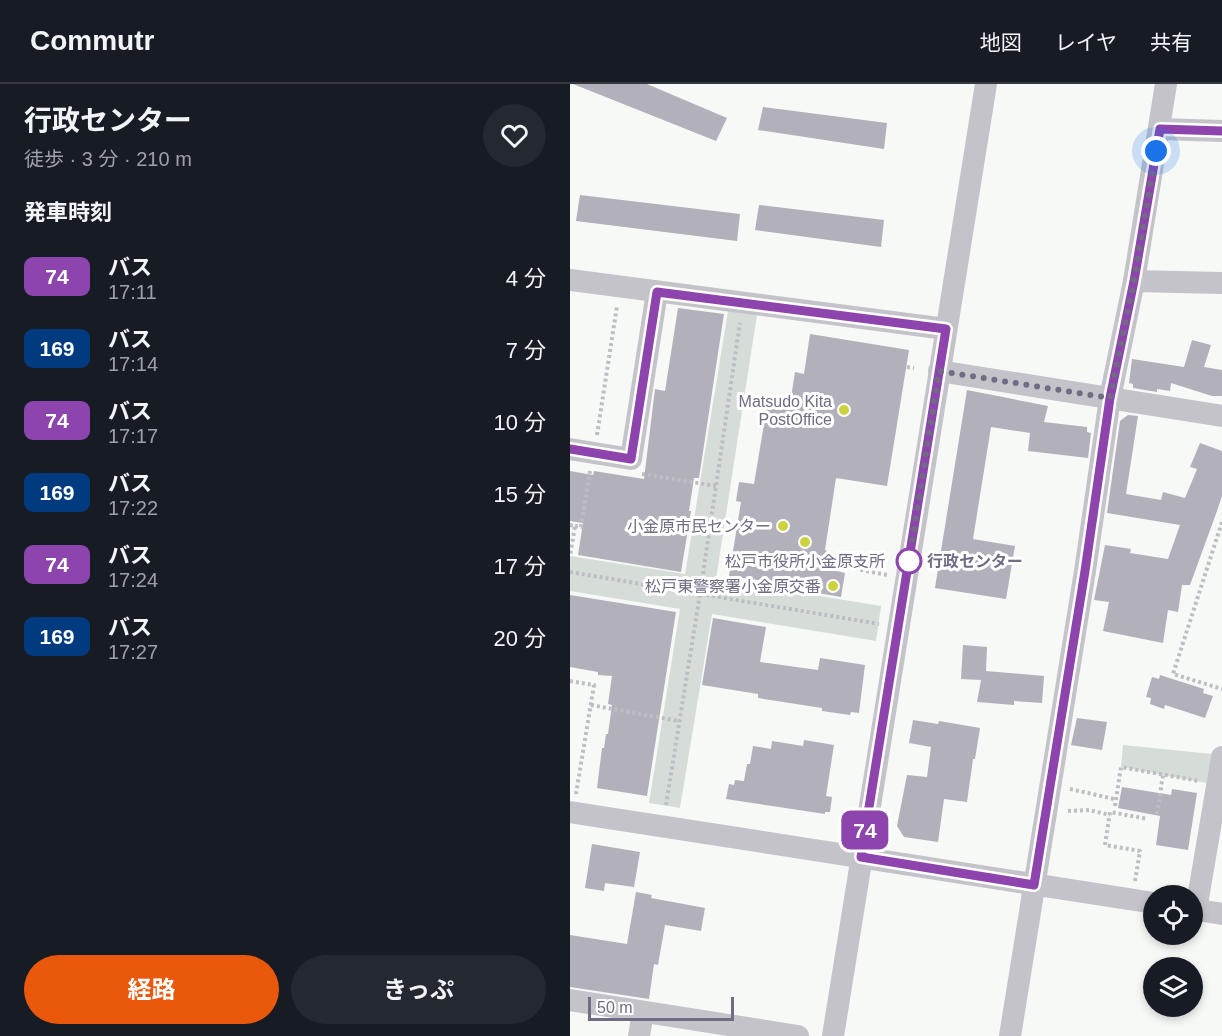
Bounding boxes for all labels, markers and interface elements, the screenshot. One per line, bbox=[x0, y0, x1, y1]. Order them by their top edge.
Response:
text: Commutr bbox=[30, 25, 154, 56]
text: 地図 bbox=[980, 31, 1022, 54]
text: レイヤ bbox=[1055, 31, 1117, 54]
text: 共有 bbox=[1150, 31, 1192, 54]
button: heart bbox=[483, 104, 546, 167]
text: 行政センター bbox=[24, 105, 192, 136]
your location bbox=[1141, 136, 1171, 166]
text: 徒歩 · 3 分 · 210 m bbox=[24, 148, 192, 170]
text: 発車時刻 bbox=[24, 200, 112, 225]
text: バス bbox=[108, 255, 152, 280]
text: 74 bbox=[45, 265, 69, 288]
text: 4 分 bbox=[506, 266, 546, 291]
text: 17:11 bbox=[108, 281, 157, 303]
text: バス bbox=[108, 327, 152, 352]
text: 169 bbox=[39, 337, 75, 360]
text: 7 分 bbox=[506, 338, 546, 363]
text: 17:14 bbox=[108, 353, 158, 375]
place label: Matsudo Kita PostOffice bbox=[739, 393, 832, 428]
text: バス bbox=[108, 399, 152, 424]
marker: Matsudo Kita PostOffice bbox=[837, 403, 851, 417]
text: 74 bbox=[45, 409, 69, 432]
text: 10 分 bbox=[493, 410, 546, 435]
text: 17:17 bbox=[108, 425, 158, 447]
text: バス bbox=[108, 471, 152, 496]
text: 169 bbox=[39, 481, 75, 504]
text: 15 分 bbox=[493, 482, 546, 507]
text: 17:22 bbox=[108, 497, 158, 519]
place label: 小金原市民センター bbox=[627, 518, 771, 535]
marker: 小金原市民センター bbox=[776, 519, 790, 533]
marker: 松戸市役所小金原支所 bbox=[798, 535, 812, 549]
text: バス bbox=[108, 543, 152, 568]
marker: 行政センター bbox=[896, 548, 922, 574]
text: 74 bbox=[45, 553, 69, 576]
place label: 松戸市役所小金原支所 bbox=[725, 553, 885, 570]
place label: 行政センター bbox=[927, 553, 1023, 570]
text: 17 分 bbox=[493, 554, 546, 579]
text: 17:24 bbox=[108, 569, 158, 591]
place label: 松戸東警察署小金原交番 bbox=[645, 578, 821, 595]
marker: 松戸東警察署小金原交番 bbox=[826, 579, 840, 593]
text: バス bbox=[108, 615, 152, 640]
text: 169 bbox=[39, 625, 75, 648]
text: 20 分 bbox=[493, 626, 546, 651]
text: 17:27 bbox=[108, 641, 158, 663]
line badge: 74 bbox=[838, 810, 892, 850]
text: 74 bbox=[853, 819, 877, 842]
map controls bbox=[1143, 885, 1203, 1017]
button: locate bbox=[1143, 885, 1203, 945]
button: 経路 bbox=[24, 955, 279, 1024]
button: きっぷ bbox=[291, 955, 546, 1024]
button: layers bbox=[1143, 957, 1203, 1017]
scale bar bbox=[588, 994, 734, 1022]
text: 50 m bbox=[597, 999, 633, 1016]

